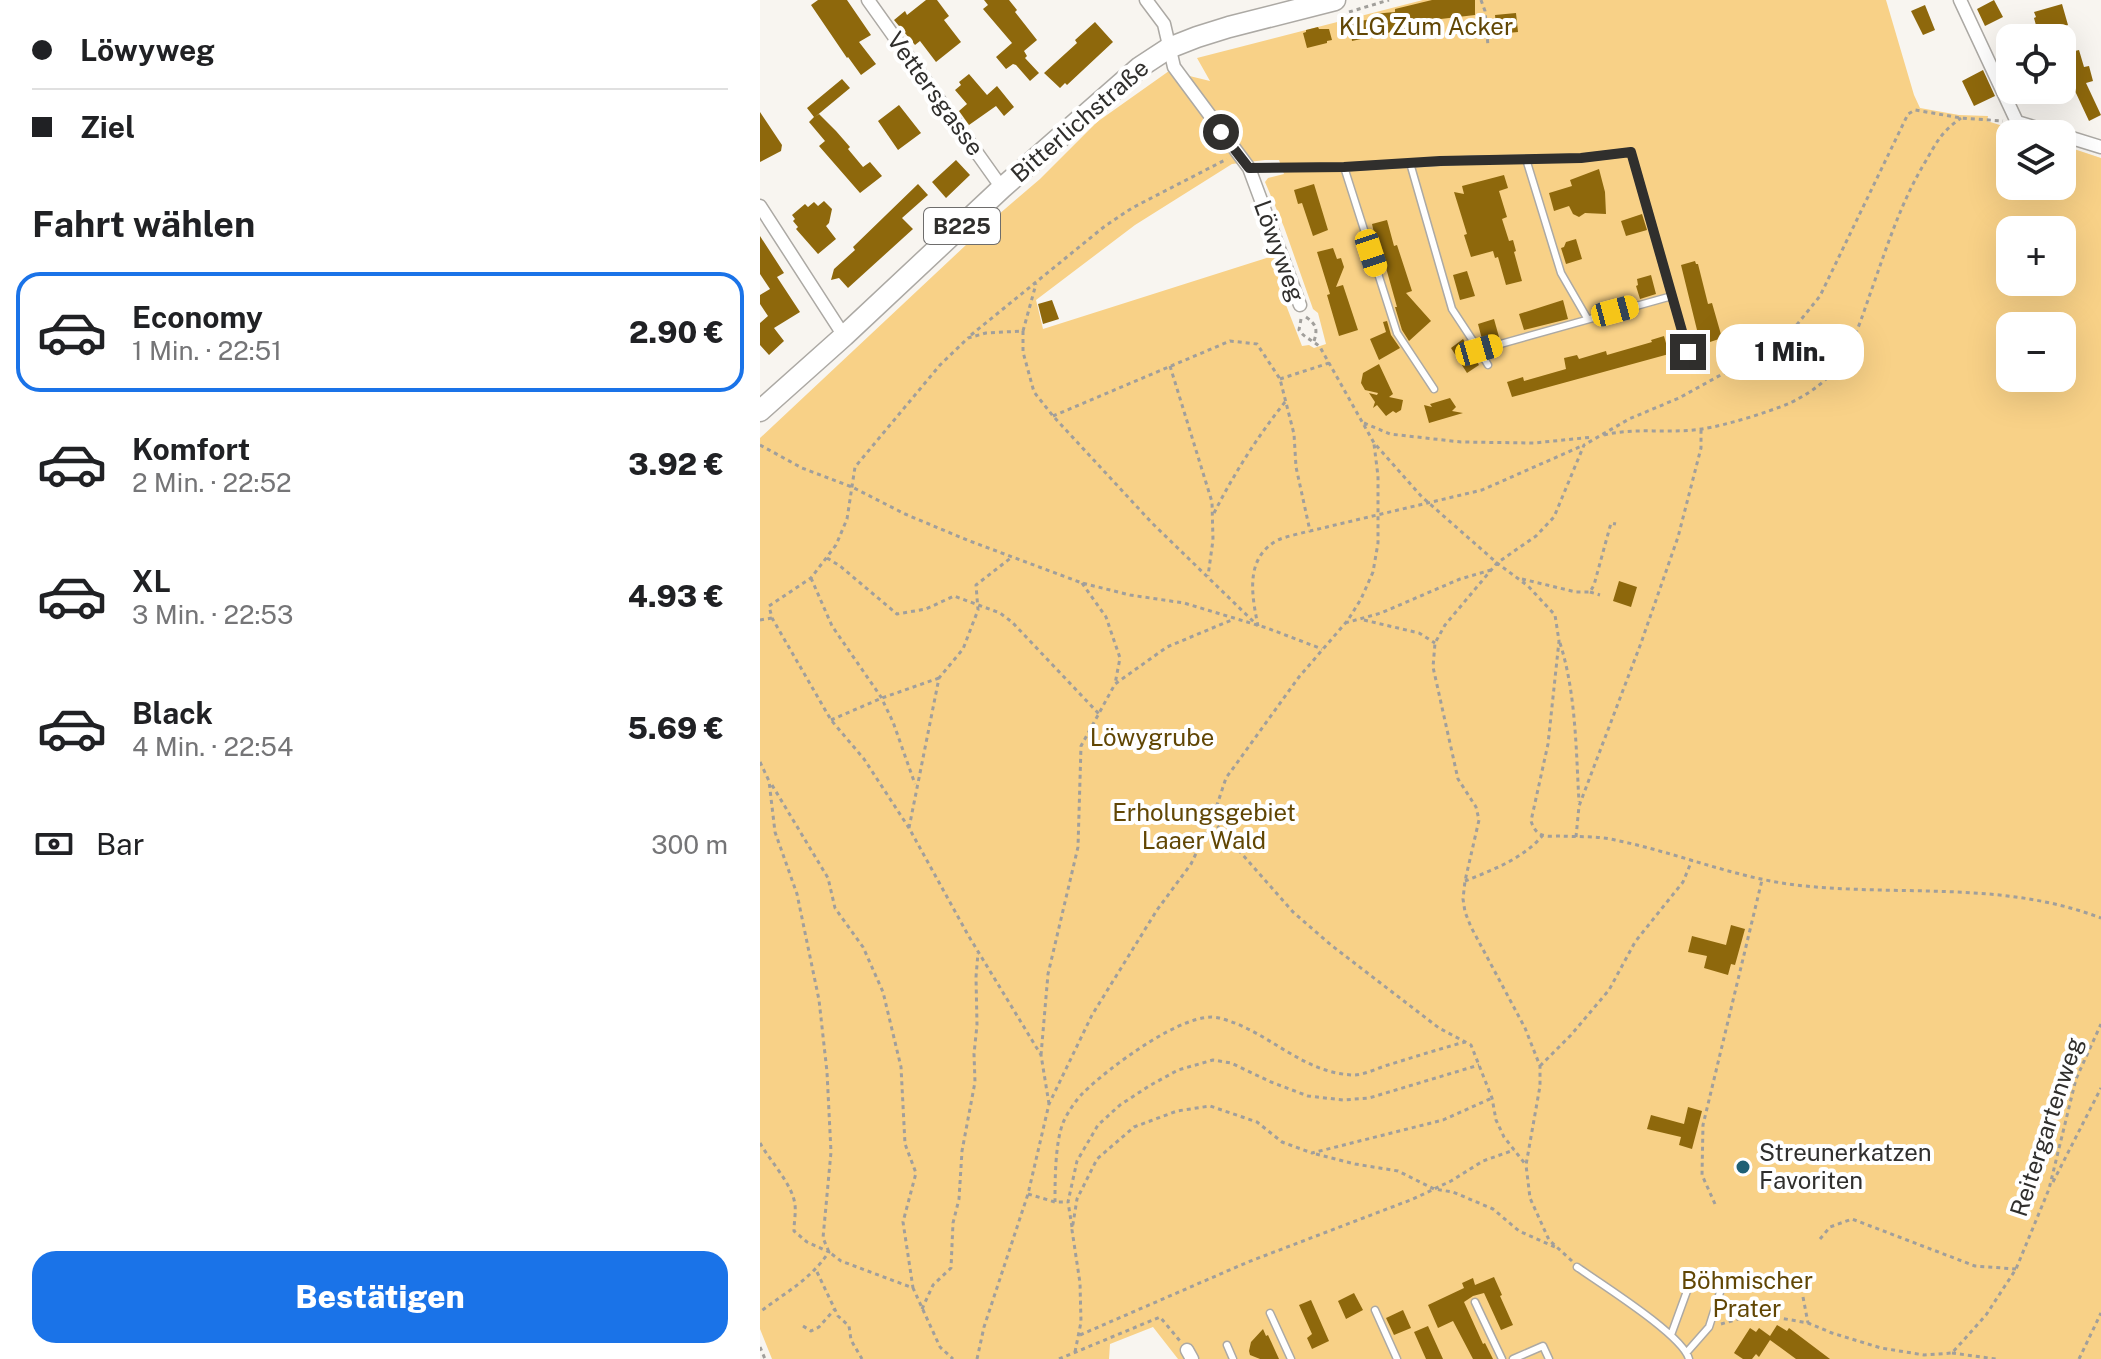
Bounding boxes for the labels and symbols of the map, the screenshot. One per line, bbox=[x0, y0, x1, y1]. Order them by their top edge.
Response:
park label: KLG Zum Acker bbox=[1339, 12, 1513, 40]
street label: Vettersgasse bbox=[882, 26, 990, 161]
street label: Bitterlichstraße bbox=[1005, 53, 1154, 188]
route start bbox=[1203, 114, 1239, 150]
street label: Löwyweg bbox=[1249, 196, 1311, 305]
road number: B225 bbox=[924, 208, 1000, 244]
car bbox=[1352, 226, 1390, 280]
car bbox=[1589, 293, 1641, 329]
callout: 1 Min. bbox=[1716, 324, 1864, 380]
car bbox=[1453, 332, 1505, 368]
route end bbox=[1670, 334, 1706, 370]
park label: Löwygrube bbox=[1090, 723, 1214, 751]
park label: Erholungsgebiet Laaer Wald bbox=[1112, 798, 1296, 854]
street label: Reitergartenweg bbox=[2004, 1034, 2088, 1220]
place label: Streunerkatzen Favoriten bbox=[1759, 1138, 1932, 1194]
marker: Streunerkatzen Favoriten bbox=[1734, 1158, 1752, 1176]
park label: Böhmischer Prater bbox=[1681, 1266, 1813, 1322]

